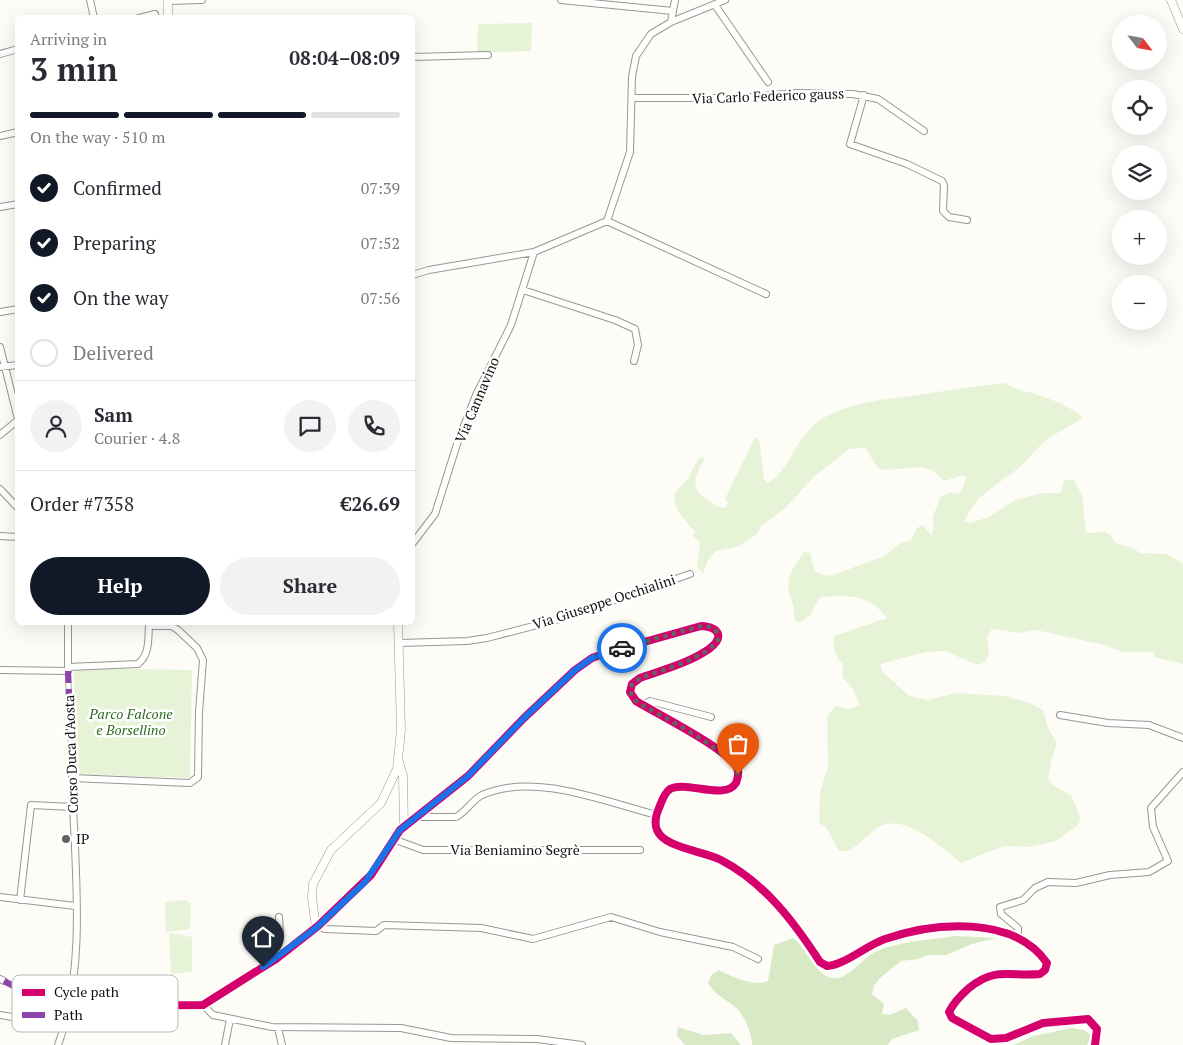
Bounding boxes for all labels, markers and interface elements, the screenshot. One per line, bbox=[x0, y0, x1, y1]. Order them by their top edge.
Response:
north arrow bbox=[1112, 15, 1168, 70]
map controls bbox=[1112, 15, 1167, 330]
text: Arriving in bbox=[30, 28, 107, 50]
text: 08:04–08:09 bbox=[289, 45, 400, 70]
text: 3 min bbox=[30, 48, 118, 90]
button: locate bbox=[1112, 80, 1167, 135]
street label: Via Carlo Federico gauss bbox=[692, 83, 844, 108]
text: On the way · 510 m bbox=[30, 126, 165, 148]
button: layers bbox=[1112, 145, 1167, 200]
icon: check bbox=[30, 174, 58, 202]
text: Confirmed bbox=[73, 175, 162, 200]
text: 07:39 bbox=[361, 177, 400, 199]
button: + bbox=[1112, 210, 1167, 265]
icon: check bbox=[30, 229, 58, 257]
text: Preparing bbox=[73, 230, 156, 255]
text: 07:52 bbox=[361, 232, 400, 254]
button: − bbox=[1112, 275, 1167, 330]
icon: check bbox=[30, 284, 58, 312]
text: On the way bbox=[73, 285, 168, 310]
text: 07:56 bbox=[361, 287, 400, 309]
text: Delivered bbox=[73, 340, 154, 365]
street label: Via Cannavino bbox=[450, 354, 503, 446]
button: person bbox=[30, 400, 82, 452]
button: chat bbox=[284, 400, 336, 452]
button: phone bbox=[348, 400, 400, 452]
text: Sam bbox=[94, 402, 133, 427]
text: Courier · 4.8 bbox=[94, 427, 180, 449]
text: Order #7358 bbox=[30, 491, 134, 516]
text: €26.69 bbox=[341, 491, 400, 516]
button: Help bbox=[30, 557, 210, 615]
button: Share bbox=[220, 557, 400, 615]
street label: Via Giuseppe Occhialini bbox=[530, 569, 678, 634]
courier bbox=[597, 623, 647, 673]
icon: car bbox=[608, 634, 636, 662]
street label: Corso Duca d'Aosta bbox=[59, 695, 82, 813]
park label: Parco Falcone e Borsellino bbox=[88, 704, 173, 739]
pin bbox=[717, 723, 759, 774]
icon: bag bbox=[724, 730, 752, 758]
place label: IP bbox=[76, 829, 89, 848]
marker: IP bbox=[60, 833, 72, 845]
street label: Via Beniamino Segrè bbox=[450, 840, 580, 859]
pin bbox=[242, 916, 284, 967]
icon: home bbox=[249, 923, 277, 951]
legend bbox=[12, 975, 178, 1032]
text: Cycle path bbox=[54, 982, 119, 1001]
text: Path bbox=[54, 1005, 83, 1024]

